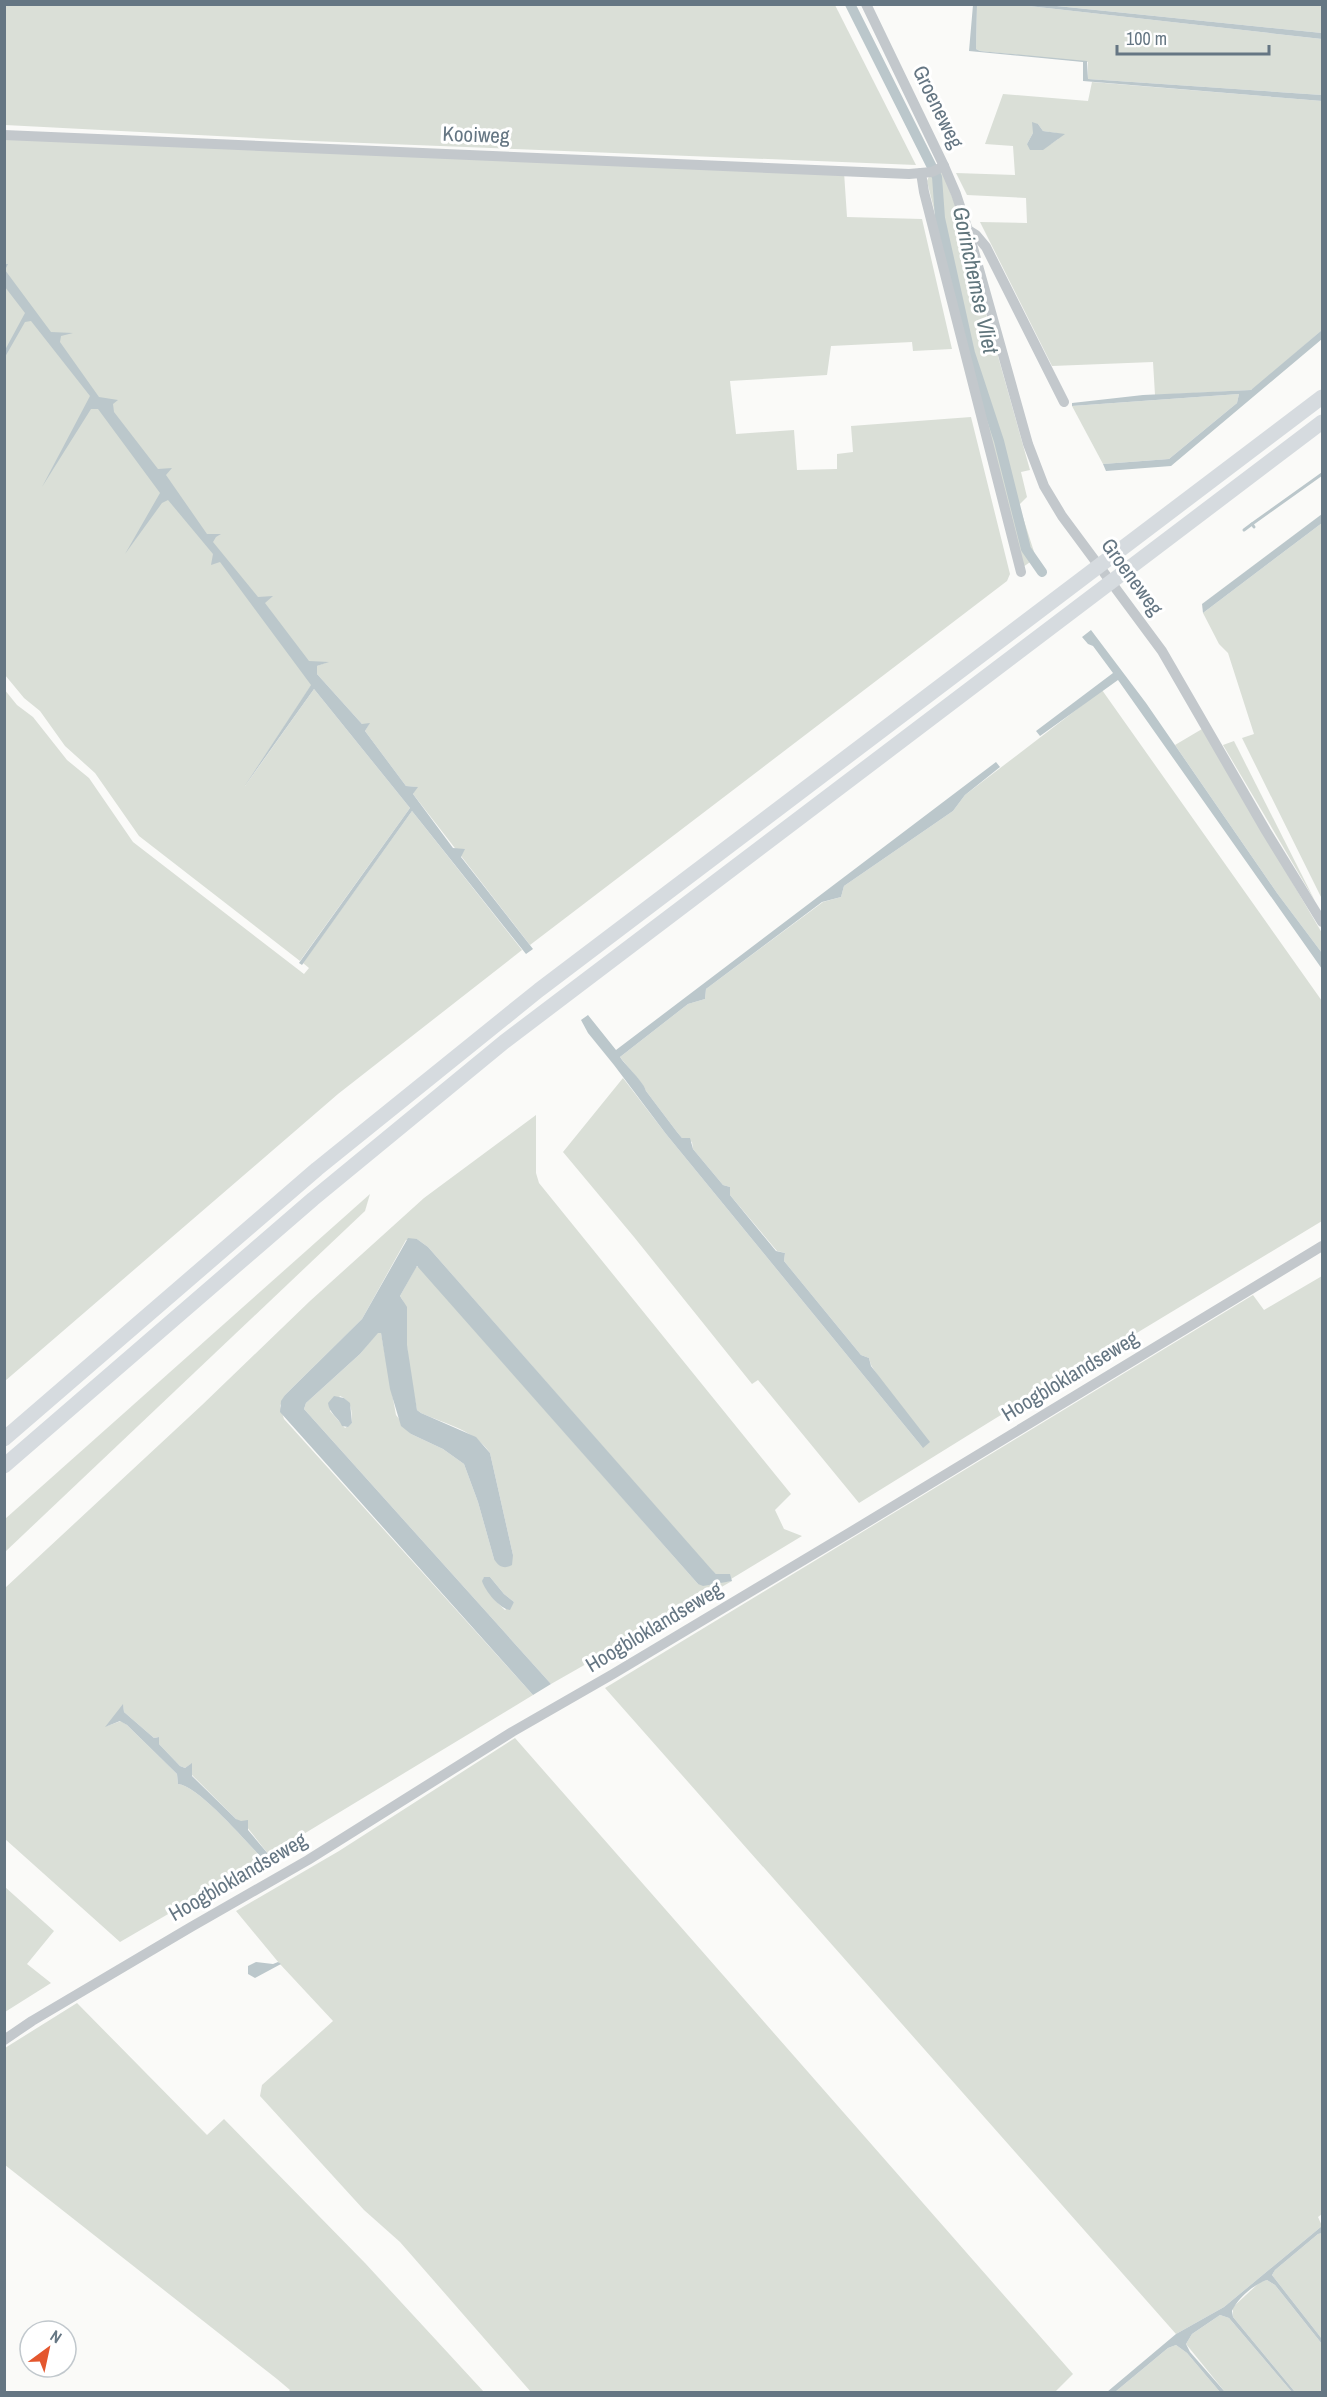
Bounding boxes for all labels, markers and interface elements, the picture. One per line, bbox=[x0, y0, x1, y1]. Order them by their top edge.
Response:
scale bar bbox=[1117, 18, 1268, 56]
text: 100 m bbox=[1126, 26, 1167, 51]
street label: Groeneweg bbox=[906, 60, 971, 154]
street label: Kooiweg bbox=[442, 119, 510, 150]
water label: Gorinchemse Vliet bbox=[946, 204, 1006, 357]
street label: Groeneweg bbox=[1095, 532, 1171, 622]
street label: Hoogbloklandseweg bbox=[996, 1323, 1144, 1428]
street label: Hoogbloklandseweg bbox=[580, 1574, 728, 1679]
street label: Hoogbloklandseweg bbox=[163, 1825, 313, 1928]
north arrow bbox=[18, 2319, 78, 2379]
text: N bbox=[46, 2325, 66, 2348]

